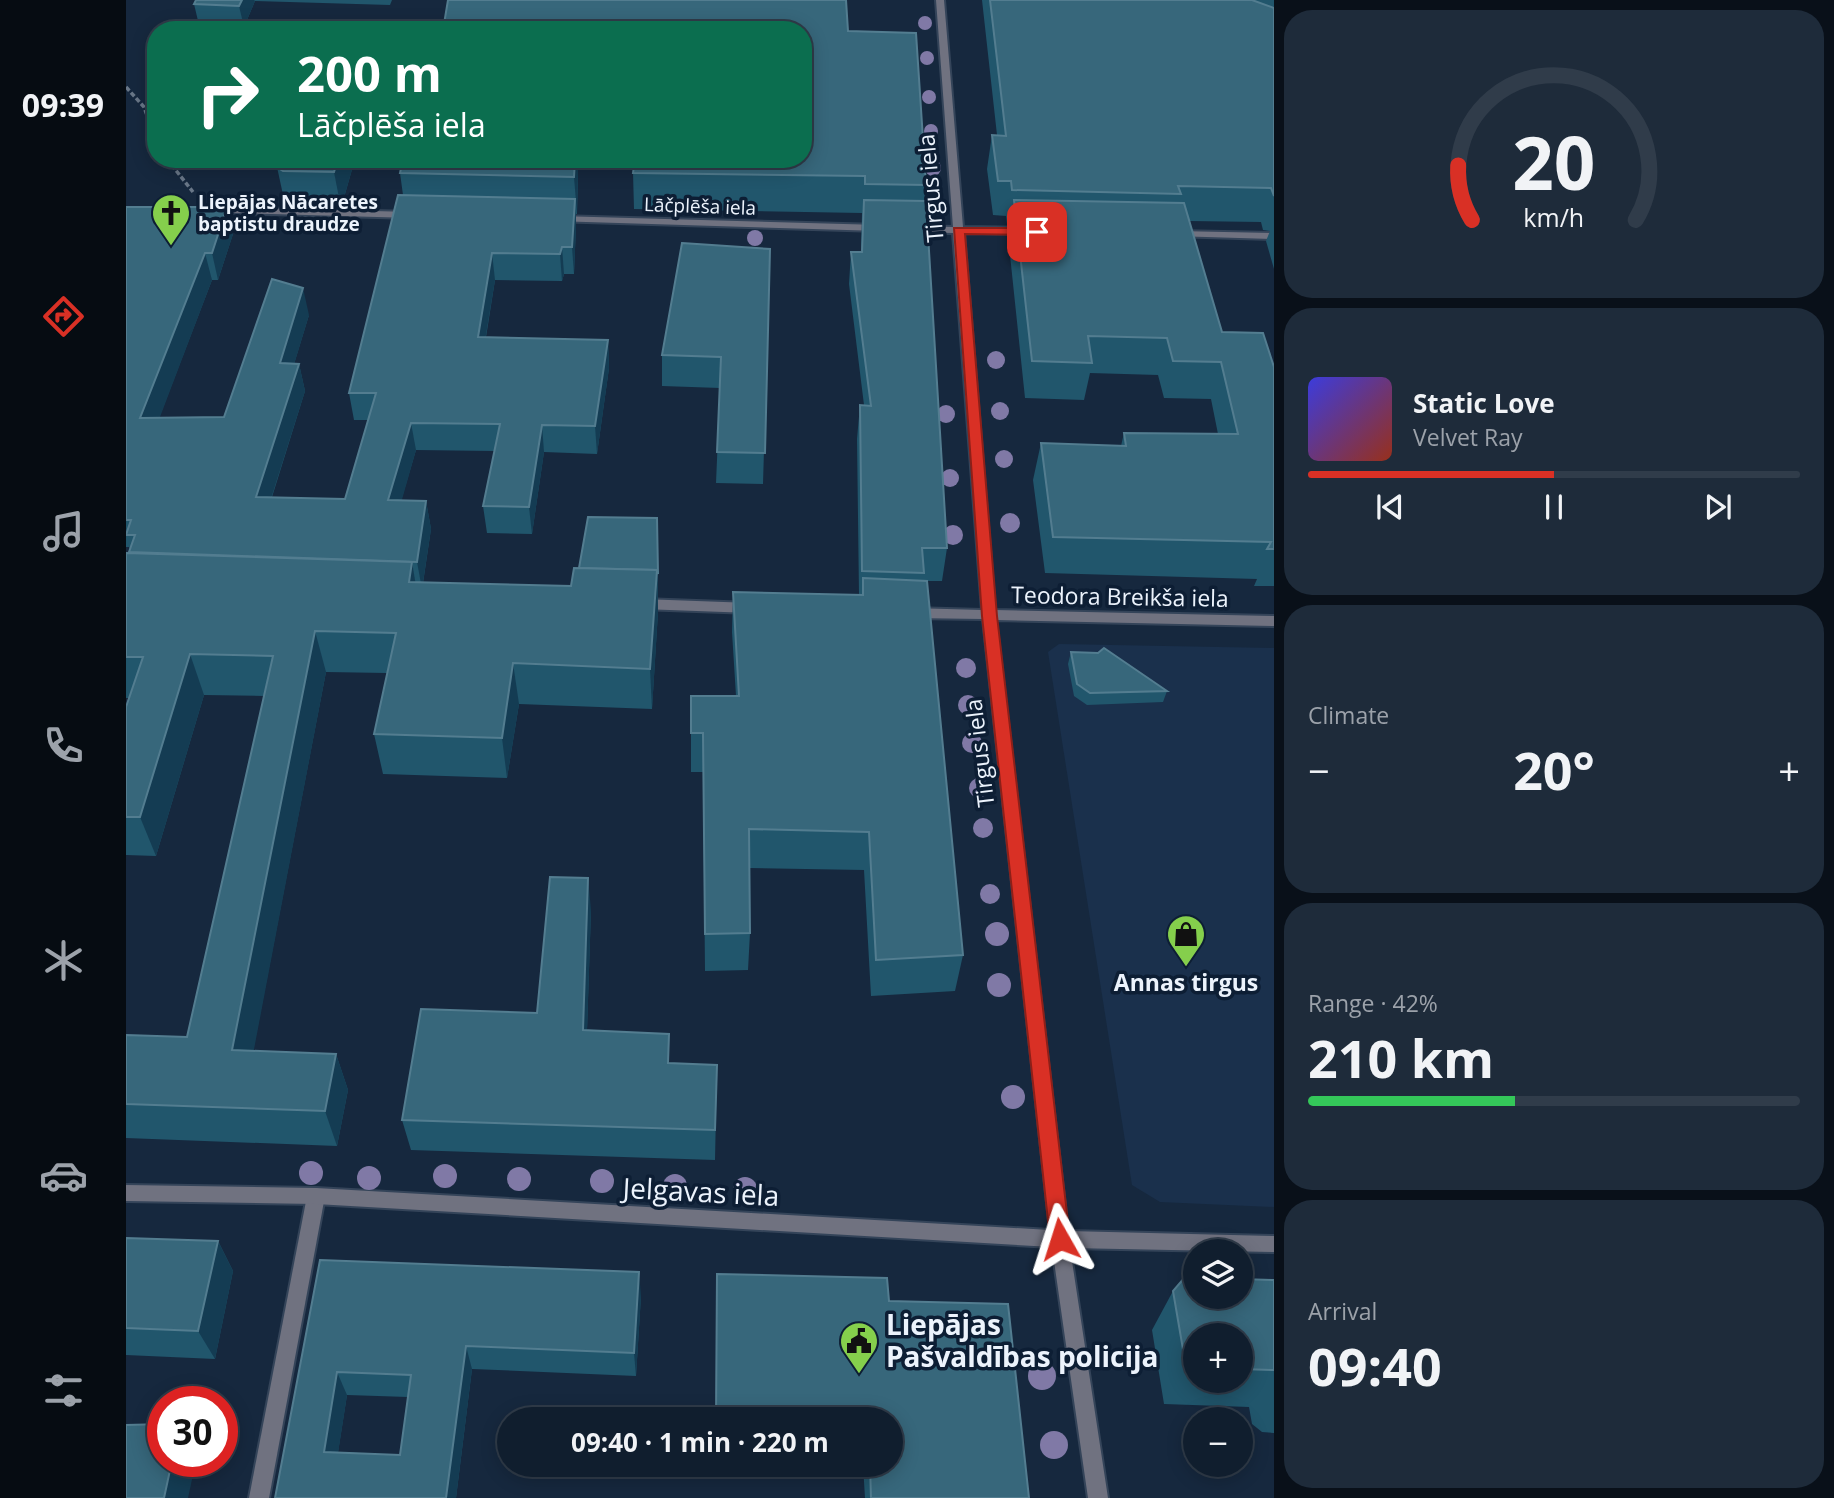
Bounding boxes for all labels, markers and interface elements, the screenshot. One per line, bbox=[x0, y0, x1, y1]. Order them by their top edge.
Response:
text: 200 m bbox=[297, 40, 442, 106]
icon: right bbox=[182, 49, 273, 140]
text: 09:39 bbox=[22, 83, 104, 126]
text: Lāčplēša iela bbox=[297, 103, 486, 146]
text: 20 bbox=[1512, 112, 1596, 211]
street label: Tirgus iela bbox=[909, 133, 951, 244]
place label: Liepājas Nācaretes baptistu draudze bbox=[198, 189, 378, 237]
street label: Lāčplēša iela bbox=[644, 191, 756, 221]
church icon: Liepājas Nācaretes baptistu draudze bbox=[150, 192, 192, 247]
text: km/h bbox=[1524, 200, 1584, 234]
pin bbox=[1007, 202, 1067, 262]
icon: arrive bbox=[1018, 213, 1056, 251]
icon: directions bbox=[39, 292, 88, 341]
text: Static Love bbox=[1413, 385, 1555, 421]
text: Velvet Ray bbox=[1413, 421, 1523, 453]
icon: previous bbox=[1371, 488, 1409, 526]
icon: pause bbox=[1535, 488, 1573, 526]
icon: next bbox=[1699, 488, 1737, 526]
icon: music bbox=[39, 507, 88, 556]
street label: Teodora Breikša iela bbox=[1011, 578, 1229, 614]
street label: Tirgus iela bbox=[957, 697, 1002, 809]
text: Climate bbox=[1308, 699, 1389, 731]
icon: phone bbox=[39, 721, 88, 770]
text: 20° bbox=[1513, 734, 1595, 805]
text: − bbox=[1308, 744, 1330, 796]
text: + bbox=[1778, 744, 1800, 796]
shop icon: Annas tirgus bbox=[1165, 913, 1207, 968]
icon: climate bbox=[39, 936, 88, 985]
place label: Annas tirgus bbox=[1114, 966, 1258, 998]
text: Range · 42% bbox=[1308, 987, 1438, 1019]
text: 210 km bbox=[1308, 1022, 1494, 1093]
icon: car bbox=[39, 1151, 88, 1200]
street label: Jelgavas iela bbox=[619, 1168, 780, 1214]
position arrow bbox=[1023, 1202, 1097, 1276]
map controls bbox=[1183, 1239, 1253, 1477]
button: layers bbox=[1183, 1239, 1253, 1309]
text: Arrival bbox=[1308, 1295, 1377, 1327]
place label: Liepājas Pašvaldības policija bbox=[886, 1305, 1158, 1375]
public building icon: Liepājas Pašvaldības policija bbox=[838, 1320, 880, 1375]
button: + bbox=[1183, 1323, 1253, 1393]
text: 09:40 bbox=[1308, 1330, 1442, 1401]
icon: filters bbox=[39, 1366, 88, 1415]
speed limit sign: 30 bbox=[147, 1386, 238, 1477]
button: − bbox=[1183, 1407, 1253, 1477]
text: 09:40 · 1 min · 220 m bbox=[571, 1424, 829, 1460]

